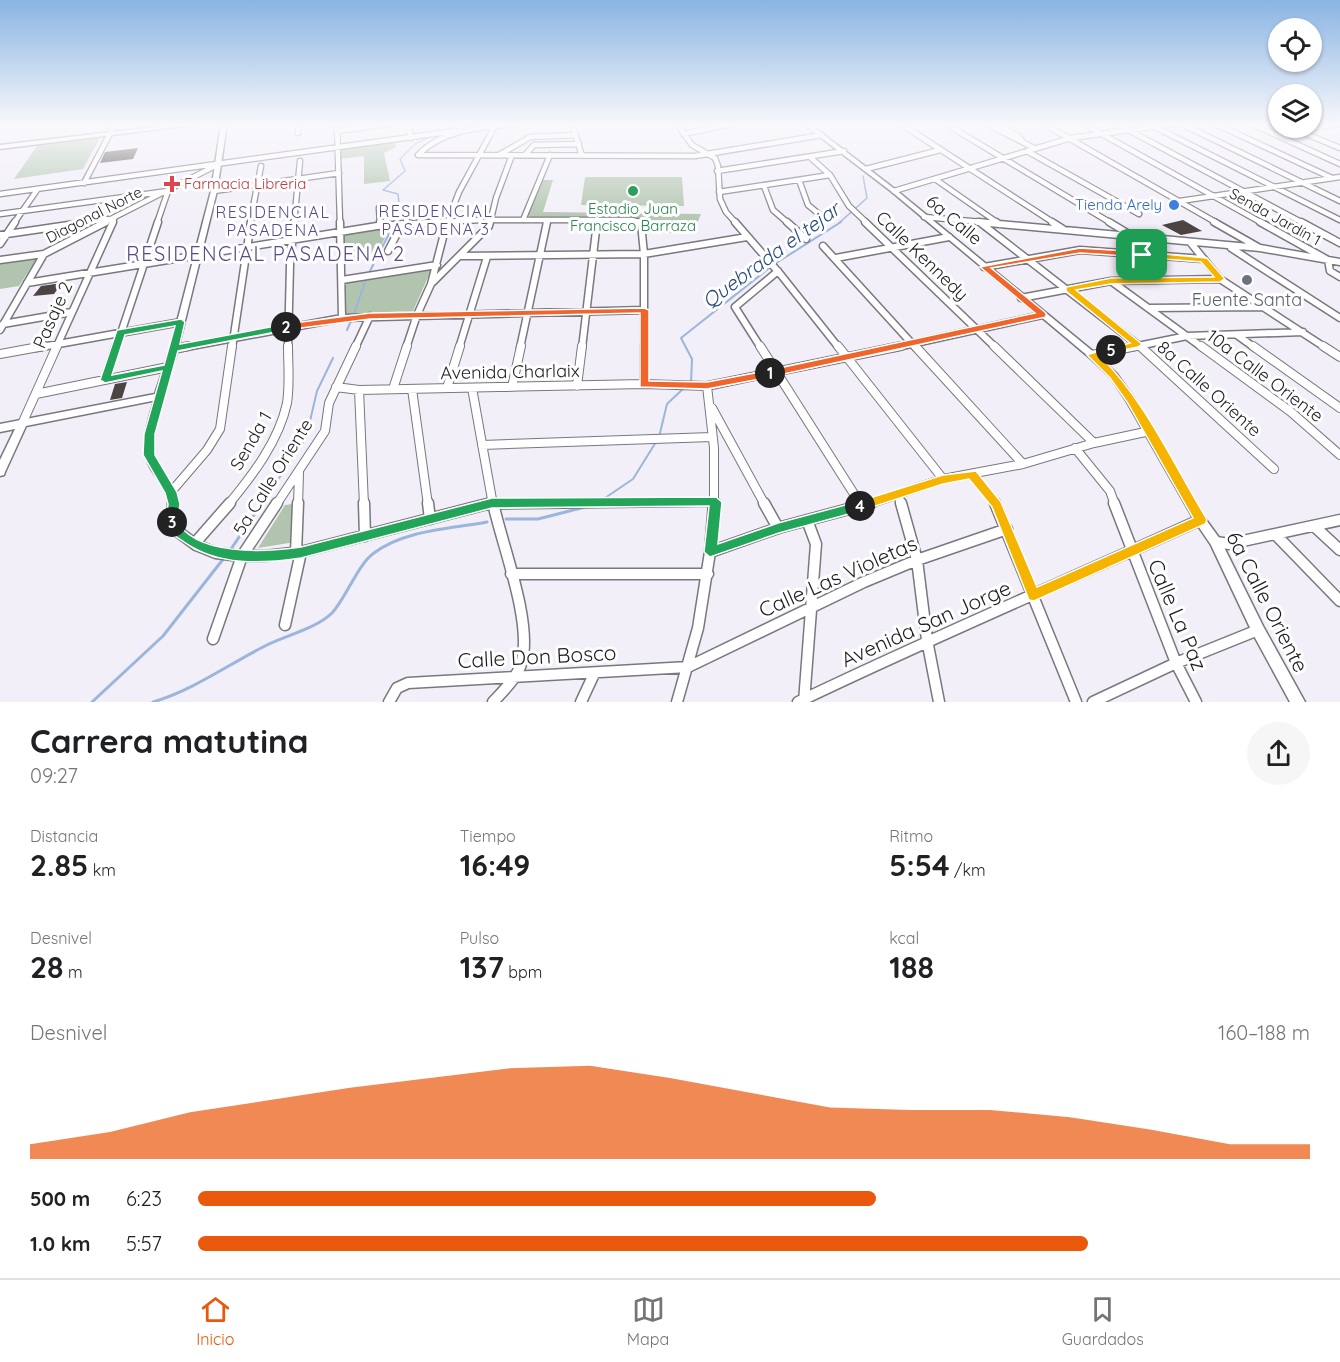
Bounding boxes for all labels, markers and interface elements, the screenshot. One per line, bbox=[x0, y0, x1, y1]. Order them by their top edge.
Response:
map controls bbox=[1268, 18, 1322, 138]
button: locate bbox=[1268, 18, 1322, 72]
button: layers bbox=[1268, 84, 1322, 138]
place label: Farmacia Libreria bbox=[184, 174, 306, 193]
marker: Farmacia Libreria bbox=[165, 177, 179, 191]
street label: Diagonal Norte bbox=[42, 182, 145, 247]
marker: Estadio Juan Francisco Barraza bbox=[626, 184, 640, 198]
street label: Senda Jardín 1 bbox=[1226, 184, 1324, 249]
street label: 6a Calle bbox=[921, 189, 987, 250]
water label: Quebrada el tejar bbox=[697, 195, 846, 313]
place label: Tienda Arely bbox=[1075, 195, 1162, 214]
marker: Tienda Arely bbox=[1167, 198, 1181, 212]
place label: Estadio Juan Francisco Barraza bbox=[570, 199, 696, 235]
district label: RESIDENCIAL PASADENA 3 bbox=[379, 201, 493, 239]
district label: RESIDENCIAL PASADENA bbox=[216, 202, 330, 240]
street label: Calle Kennedy bbox=[871, 206, 973, 306]
pin bbox=[1116, 229, 1167, 280]
icon: arrive bbox=[1125, 238, 1158, 271]
district label: RESIDENCIAL PASADENA 2 bbox=[126, 241, 406, 266]
marker: Fuente Santa bbox=[1240, 273, 1254, 287]
street label: Pasaje 2 bbox=[28, 278, 77, 352]
place label: Fuente Santa bbox=[1192, 288, 1302, 311]
pin: 2 bbox=[271, 312, 301, 342]
text: 2 bbox=[281, 317, 291, 337]
street label: 10a Calle Oriente bbox=[1202, 324, 1328, 427]
pin: 5 bbox=[1096, 335, 1126, 365]
street label: 8a Calle Oriente bbox=[1152, 336, 1266, 442]
text: 5 bbox=[1106, 340, 1116, 360]
pin: 1 bbox=[755, 358, 785, 388]
street label: Avenida Charlaix bbox=[440, 359, 580, 384]
text: 1 bbox=[767, 363, 773, 383]
street label: Senda 1 bbox=[225, 407, 277, 474]
street label: 5a Calle Oriente bbox=[228, 414, 318, 539]
pin: 4 bbox=[845, 491, 875, 521]
text: 4 bbox=[855, 496, 865, 516]
pin: 3 bbox=[157, 507, 187, 537]
text: 3 bbox=[168, 512, 176, 532]
street label: 6a Calle Oriente bbox=[1221, 527, 1315, 676]
street label: Calle Las Violetas bbox=[755, 530, 921, 623]
street label: Calle La Paz bbox=[1143, 555, 1213, 674]
street label: Avenida San Jorge bbox=[837, 574, 1015, 672]
street label: Calle Don Bosco bbox=[457, 639, 617, 673]
text: Carrera matutina bbox=[30, 720, 308, 761]
button: share bbox=[1247, 722, 1310, 785]
text: 09:27 bbox=[30, 763, 78, 788]
text: Distancia bbox=[30, 826, 98, 846]
text: Tiempo bbox=[460, 826, 516, 846]
text: Ritmo bbox=[889, 826, 933, 846]
text: 2.85 bbox=[30, 846, 88, 884]
text: 16:49 bbox=[460, 846, 530, 884]
text: 5:54 bbox=[889, 846, 950, 884]
text: km bbox=[88, 860, 116, 880]
text: /km bbox=[950, 860, 986, 880]
text: Desnivel bbox=[30, 928, 92, 948]
text: Pulso bbox=[460, 928, 499, 948]
text: kcal bbox=[889, 928, 919, 948]
text: 28 bbox=[30, 948, 64, 986]
text: 137 bbox=[460, 948, 504, 986]
text: 188 bbox=[889, 948, 934, 986]
text: m bbox=[64, 962, 82, 982]
text: bpm bbox=[504, 962, 542, 982]
text: Desnivel bbox=[30, 1020, 107, 1045]
text: 160–188 m bbox=[1218, 1020, 1310, 1045]
text: 500 m bbox=[30, 1186, 90, 1211]
text: 6:23 bbox=[126, 1186, 162, 1211]
text: 1.0 km bbox=[30, 1231, 90, 1256]
text: 5:57 bbox=[126, 1231, 162, 1256]
tab: Inicio bbox=[196, 1293, 234, 1349]
tab: Mapa bbox=[627, 1293, 669, 1349]
tab: Guardados bbox=[1062, 1293, 1144, 1349]

